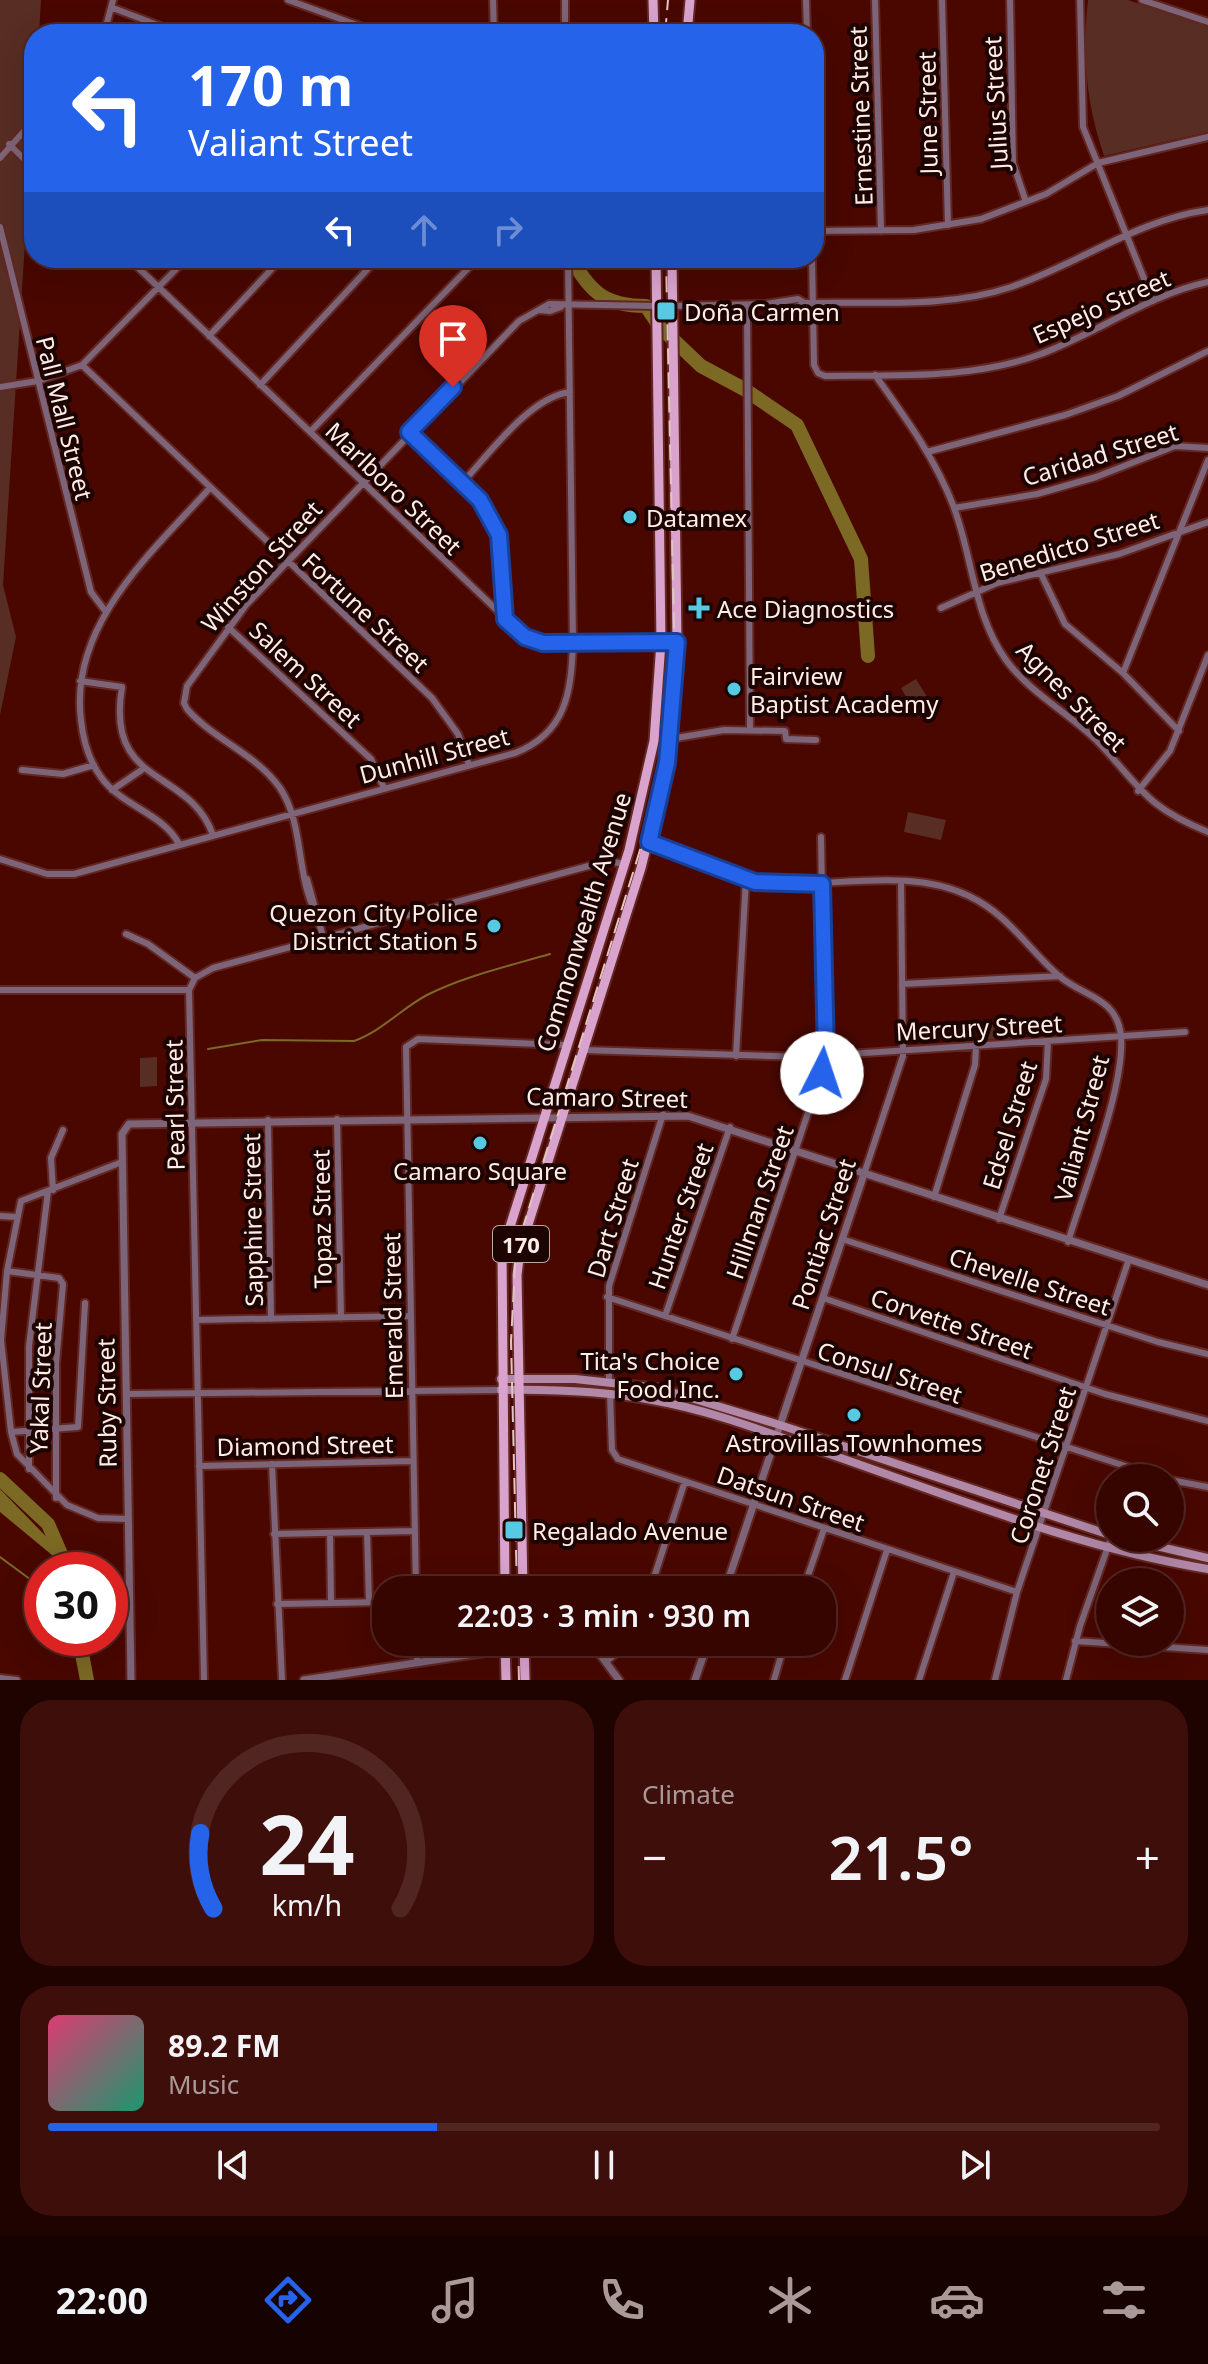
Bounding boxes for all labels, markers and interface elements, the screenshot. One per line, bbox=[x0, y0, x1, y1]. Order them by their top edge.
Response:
street label: Ernestine Street bbox=[840, 25, 880, 206]
street label: Julius Street bbox=[975, 35, 1015, 172]
text: 170 m bbox=[188, 46, 353, 122]
street label: June Street bbox=[909, 51, 945, 177]
icon: left bbox=[56, 56, 160, 160]
text: Valiant Street bbox=[188, 118, 413, 167]
icon: left bbox=[318, 208, 362, 252]
icon: ahead bbox=[402, 208, 446, 252]
icon: right bbox=[486, 208, 530, 252]
street label: Espejo Street bbox=[1027, 261, 1175, 351]
place label: Doña Carmen bbox=[684, 295, 840, 328]
marker: Doña Carmen bbox=[655, 300, 677, 322]
pin bbox=[419, 305, 487, 387]
icon: arrive bbox=[431, 317, 475, 361]
street label: Pall Mall Street bbox=[29, 333, 101, 504]
street label: Marlboro Street bbox=[319, 414, 470, 562]
street label: Caridad Street bbox=[1018, 415, 1182, 493]
street label: Winston Street bbox=[193, 493, 329, 639]
place label: Datamex bbox=[646, 501, 748, 534]
street label: Benedicto Street bbox=[975, 503, 1163, 589]
marker: Datamex bbox=[621, 508, 639, 526]
street label: Fortune Street bbox=[296, 545, 437, 680]
place label: Ace Diagnostics bbox=[717, 592, 894, 625]
marker: Ace Diagnostics bbox=[688, 597, 710, 619]
street label: Salem Street bbox=[243, 613, 369, 735]
street label: Agnes Street bbox=[1010, 634, 1135, 759]
place label: Fairview Baptist Academy bbox=[750, 659, 939, 720]
marker: Fairview Baptist Academy bbox=[725, 680, 743, 698]
street label: Dunhill Street bbox=[355, 719, 513, 791]
street label: Commonwealth Avenue bbox=[528, 788, 638, 1056]
place label: Quezon City Police District Station 5 bbox=[269, 896, 478, 957]
marker: Quezon City Police District Station 5 bbox=[485, 917, 503, 935]
street label: Mercury Street bbox=[895, 1006, 1063, 1048]
position arrow bbox=[780, 1031, 864, 1115]
street label: Pearl Street bbox=[156, 1039, 192, 1171]
street label: Valiant Street bbox=[1046, 1051, 1116, 1205]
street label: Edsel Street bbox=[974, 1056, 1044, 1193]
street label: Camaro Street bbox=[526, 1079, 688, 1115]
street label: Hillman Street bbox=[717, 1121, 801, 1283]
street label: Sapphire Street bbox=[234, 1133, 270, 1307]
marker: Camaro Square bbox=[471, 1134, 489, 1152]
street label: Hunter Street bbox=[640, 1138, 721, 1294]
street label: Topaz Street bbox=[303, 1149, 339, 1289]
place label: Camaro Square bbox=[393, 1154, 567, 1187]
street label: Dart Street bbox=[578, 1154, 646, 1282]
street label: Pontiac Street bbox=[783, 1154, 863, 1314]
road number: 170 bbox=[493, 1226, 549, 1262]
street label: Emerald Street bbox=[374, 1232, 410, 1399]
street label: Chevelle Street bbox=[945, 1239, 1115, 1323]
street label: Corvette Street bbox=[867, 1280, 1038, 1366]
street label: Yakal Street bbox=[21, 1321, 59, 1454]
street label: Consul Street bbox=[813, 1333, 967, 1411]
street label: Ruby Street bbox=[88, 1338, 124, 1468]
place label: Tita's Choice Food Inc. bbox=[580, 1344, 720, 1405]
marker: Tita's Choice Food Inc. bbox=[727, 1365, 745, 1383]
street label: Coronet Street bbox=[1001, 1382, 1083, 1548]
marker: Astrovillas Townhomes bbox=[845, 1406, 863, 1424]
place label: Astrovillas Townhomes bbox=[725, 1426, 983, 1459]
street label: Diamond Street bbox=[216, 1427, 394, 1463]
street label: Datsun Street bbox=[713, 1457, 870, 1539]
map controls bbox=[1096, 1464, 1184, 1656]
button: search bbox=[1096, 1464, 1184, 1552]
place label: Regalado Avenue bbox=[532, 1514, 728, 1547]
marker: Regalado Avenue bbox=[503, 1519, 525, 1541]
speed limit sign: 30 bbox=[24, 1552, 128, 1656]
button: layers bbox=[1096, 1568, 1184, 1656]
text: 22:03 · 3 min · 930 m bbox=[457, 1595, 751, 1636]
text: Climate bbox=[642, 1776, 735, 1812]
text: 24 bbox=[259, 1786, 355, 1899]
text: 21.5° bbox=[828, 1816, 974, 1898]
text: − bbox=[642, 1827, 667, 1887]
text: + bbox=[1135, 1827, 1160, 1887]
text: km/h bbox=[272, 1885, 342, 1924]
text: 89.2 FM bbox=[168, 2025, 280, 2066]
text: Music bbox=[168, 2066, 239, 2102]
icon: previous bbox=[211, 2143, 255, 2187]
icon: pause bbox=[582, 2143, 626, 2187]
icon: next bbox=[953, 2143, 997, 2187]
icon: directions bbox=[260, 2272, 316, 2328]
icon: music bbox=[427, 2272, 483, 2328]
icon: phone bbox=[594, 2272, 650, 2328]
icon: climate bbox=[762, 2272, 818, 2328]
icon: car bbox=[929, 2272, 985, 2328]
icon: filters bbox=[1096, 2272, 1152, 2328]
text: 22:00 bbox=[56, 2276, 148, 2325]

